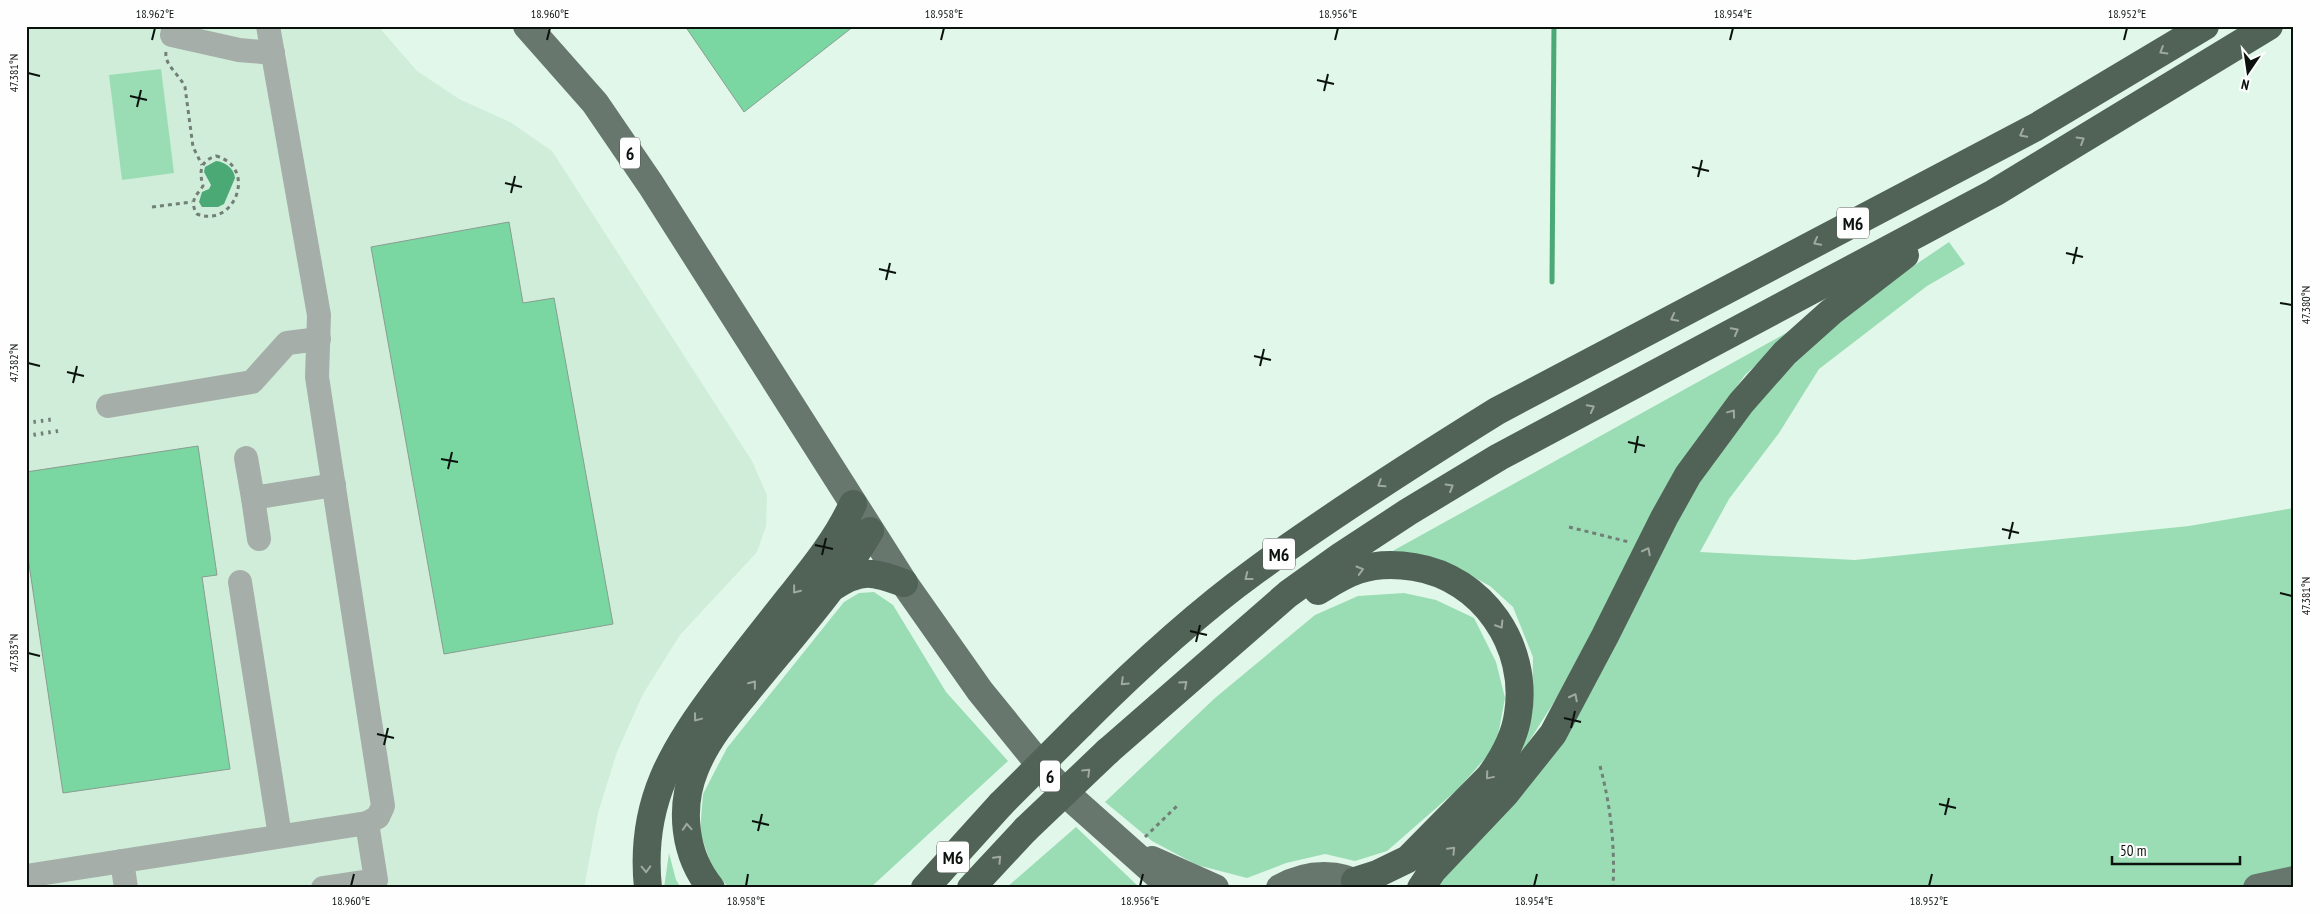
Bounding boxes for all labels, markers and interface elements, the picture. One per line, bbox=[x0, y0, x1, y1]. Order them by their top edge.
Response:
text: 18.962°E bbox=[136, 6, 174, 21]
text: 18.960°E bbox=[531, 6, 569, 21]
text: 18.958°E bbox=[925, 6, 963, 21]
text: 18.956°E bbox=[1319, 6, 1357, 21]
text: 18.954°E bbox=[1714, 6, 1752, 21]
text: 18.952°E bbox=[2108, 6, 2146, 21]
one-way arrow bbox=[2160, 45, 2169, 55]
north arrow bbox=[2222, 48, 2272, 98]
text: 47.381°N bbox=[6, 54, 21, 92]
text: N bbox=[2239, 75, 2251, 94]
one-way arrow bbox=[2019, 128, 2028, 138]
one-way arrow bbox=[2075, 137, 2084, 147]
road number: 6 bbox=[620, 138, 640, 168]
road number: M6 bbox=[1837, 208, 1869, 238]
one-way arrow bbox=[1814, 236, 1823, 246]
text: 47.380°N bbox=[2298, 286, 2313, 324]
one-way arrow bbox=[1670, 312, 1679, 322]
one-way arrow bbox=[1730, 327, 1739, 337]
text: 47.382°N bbox=[6, 344, 21, 382]
one-way arrow bbox=[1586, 404, 1595, 414]
one-way arrow bbox=[1727, 410, 1735, 419]
one-way arrow bbox=[1378, 478, 1387, 487]
one-way arrow bbox=[1444, 483, 1453, 493]
road number: M6 bbox=[1263, 538, 1295, 570]
one-way arrow bbox=[1641, 547, 1651, 556]
one-way arrow bbox=[1355, 566, 1363, 576]
one-way arrow bbox=[1245, 571, 1254, 579]
text: 47.381°N bbox=[2298, 577, 2313, 615]
one-way arrow bbox=[793, 584, 802, 593]
one-way arrow bbox=[1494, 619, 1503, 628]
text: 47.383°N bbox=[6, 634, 21, 672]
one-way arrow bbox=[1121, 676, 1130, 685]
one-way arrow bbox=[748, 681, 756, 690]
one-way arrow bbox=[1178, 681, 1187, 690]
one-way arrow bbox=[1568, 693, 1578, 702]
one-way arrow bbox=[694, 712, 702, 721]
road number: 6 bbox=[1040, 760, 1060, 791]
one-way arrow bbox=[1081, 769, 1090, 778]
one-way arrow bbox=[1486, 771, 1495, 780]
one-way arrow bbox=[682, 823, 693, 831]
scale bar bbox=[2112, 834, 2240, 866]
text: 50 m bbox=[2120, 841, 2146, 860]
road number: M6 bbox=[937, 842, 969, 872]
one-way arrow bbox=[1446, 847, 1455, 856]
one-way arrow bbox=[992, 855, 1001, 864]
one-way arrow bbox=[641, 866, 652, 874]
text: 18.960°E bbox=[332, 893, 370, 908]
text: 18.958°E bbox=[727, 893, 765, 908]
text: 18.956°E bbox=[1121, 893, 1159, 908]
text: 18.954°E bbox=[1515, 893, 1553, 908]
text: 18.952°E bbox=[1910, 893, 1948, 908]

